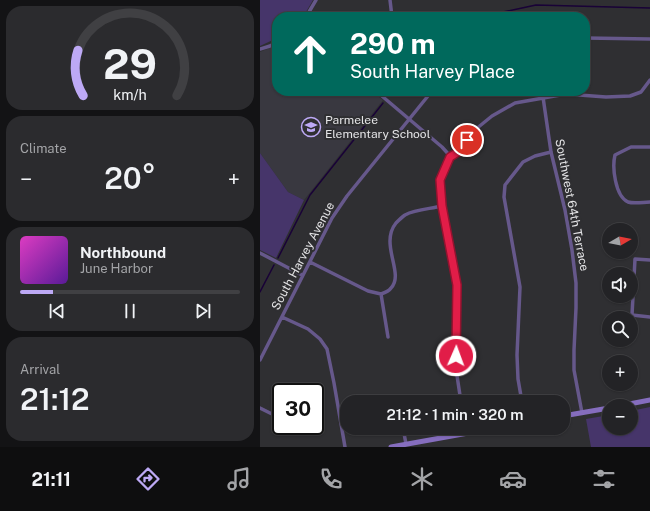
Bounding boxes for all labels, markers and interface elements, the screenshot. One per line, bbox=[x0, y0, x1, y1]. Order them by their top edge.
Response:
text: 290 m bbox=[350, 27, 436, 60]
icon: ahead bbox=[284, 28, 336, 80]
text: 29 bbox=[103, 39, 157, 88]
text: South Harvey Place bbox=[350, 61, 515, 82]
text: km/h bbox=[113, 86, 147, 103]
place label: Parmelee Elementary School bbox=[325, 113, 431, 141]
school or university icon: Parmelee Elementary School bbox=[300, 116, 322, 138]
pin bbox=[450, 123, 484, 157]
icon: arrive bbox=[456, 129, 478, 151]
street label: Southwest 64th Terrace bbox=[552, 138, 592, 272]
text: Climate bbox=[20, 141, 67, 156]
text: 20° bbox=[104, 160, 156, 196]
text: − bbox=[20, 166, 32, 192]
text: + bbox=[228, 166, 240, 192]
street label: South Harvey Avenue bbox=[269, 200, 337, 312]
north arrow bbox=[602, 223, 638, 259]
map controls bbox=[602, 223, 638, 435]
text: Northbound bbox=[80, 244, 166, 261]
text: June Harbor bbox=[80, 261, 153, 276]
button: sound bbox=[602, 267, 638, 303]
icon: previous bbox=[46, 300, 68, 322]
icon: pause bbox=[119, 300, 141, 322]
icon: next bbox=[192, 300, 214, 322]
button: search bbox=[602, 311, 638, 347]
position arrow bbox=[435, 335, 477, 377]
button: + bbox=[602, 355, 638, 391]
text: Arrival bbox=[20, 362, 60, 377]
text: 21:12 bbox=[20, 381, 90, 417]
speed limit sign: 30 bbox=[272, 383, 324, 435]
button: − bbox=[602, 399, 638, 435]
text: 21:12 · 1 min · 320 m bbox=[387, 406, 523, 423]
icon: directions bbox=[134, 465, 162, 493]
icon: music bbox=[225, 465, 253, 493]
icon: phone bbox=[317, 465, 345, 493]
icon: climate bbox=[408, 465, 436, 493]
icon: car bbox=[499, 465, 527, 493]
icon: filters bbox=[590, 465, 618, 493]
text: 21:11 bbox=[32, 469, 71, 490]

